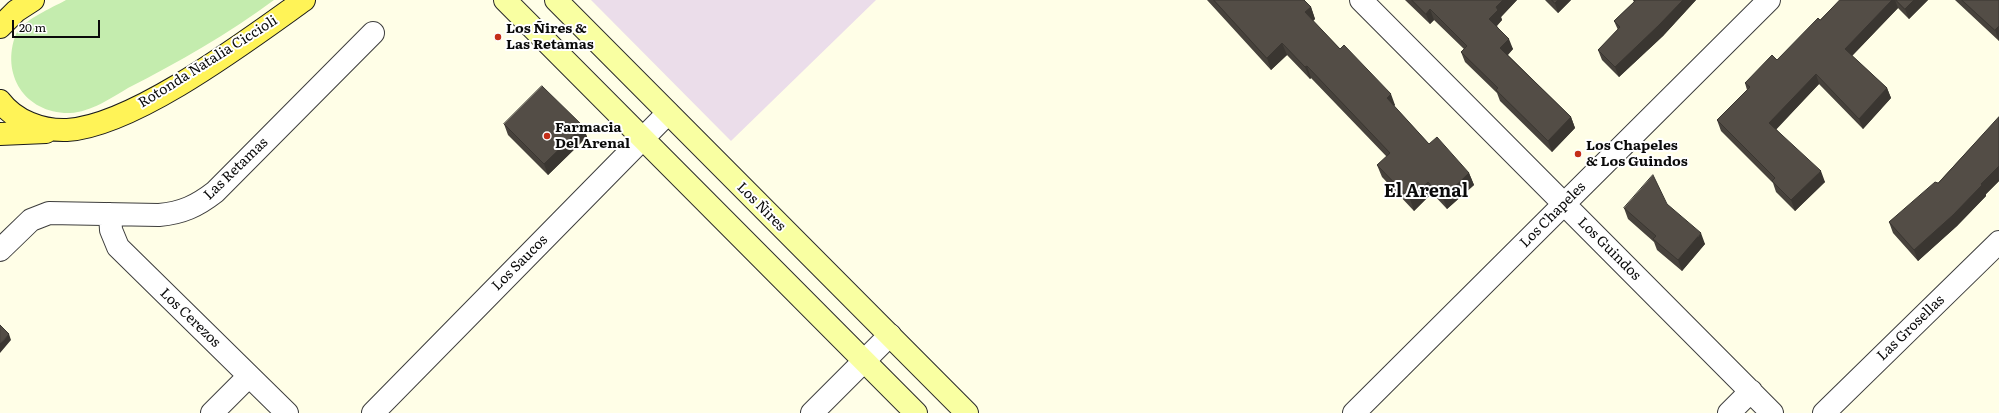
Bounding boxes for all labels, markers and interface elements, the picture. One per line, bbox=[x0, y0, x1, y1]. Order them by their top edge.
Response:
scale bar bbox=[14, 12, 102, 38]
street label: Rotonda Natalia Ciccioli bbox=[135, 12, 281, 112]
text: 20 m bbox=[19, 18, 46, 36]
place label: Los Ñires & Las Retamas bbox=[506, 21, 594, 54]
marker: Los Ñires & Las Retamas bbox=[493, 32, 503, 42]
place label: Farmacia Del Arenal bbox=[555, 120, 630, 152]
marker: Farmacia Del Arenal bbox=[542, 131, 552, 141]
street label: Las Retamas bbox=[201, 134, 271, 204]
place label: Los Chapeles & Los Guindos bbox=[1586, 138, 1688, 170]
marker: Los Chapeles & Los Guindos bbox=[1573, 149, 1583, 159]
street label: Los Ñires bbox=[733, 179, 789, 235]
street label: Los Chapeles bbox=[1517, 179, 1589, 251]
district label: El Arenal bbox=[1384, 181, 1468, 203]
street label: Los Guindos bbox=[1574, 214, 1644, 284]
street label: Los Saucos bbox=[489, 232, 551, 294]
street label: Los Cerezos bbox=[156, 285, 224, 351]
street label: Las Grosellas bbox=[1874, 292, 1948, 364]

